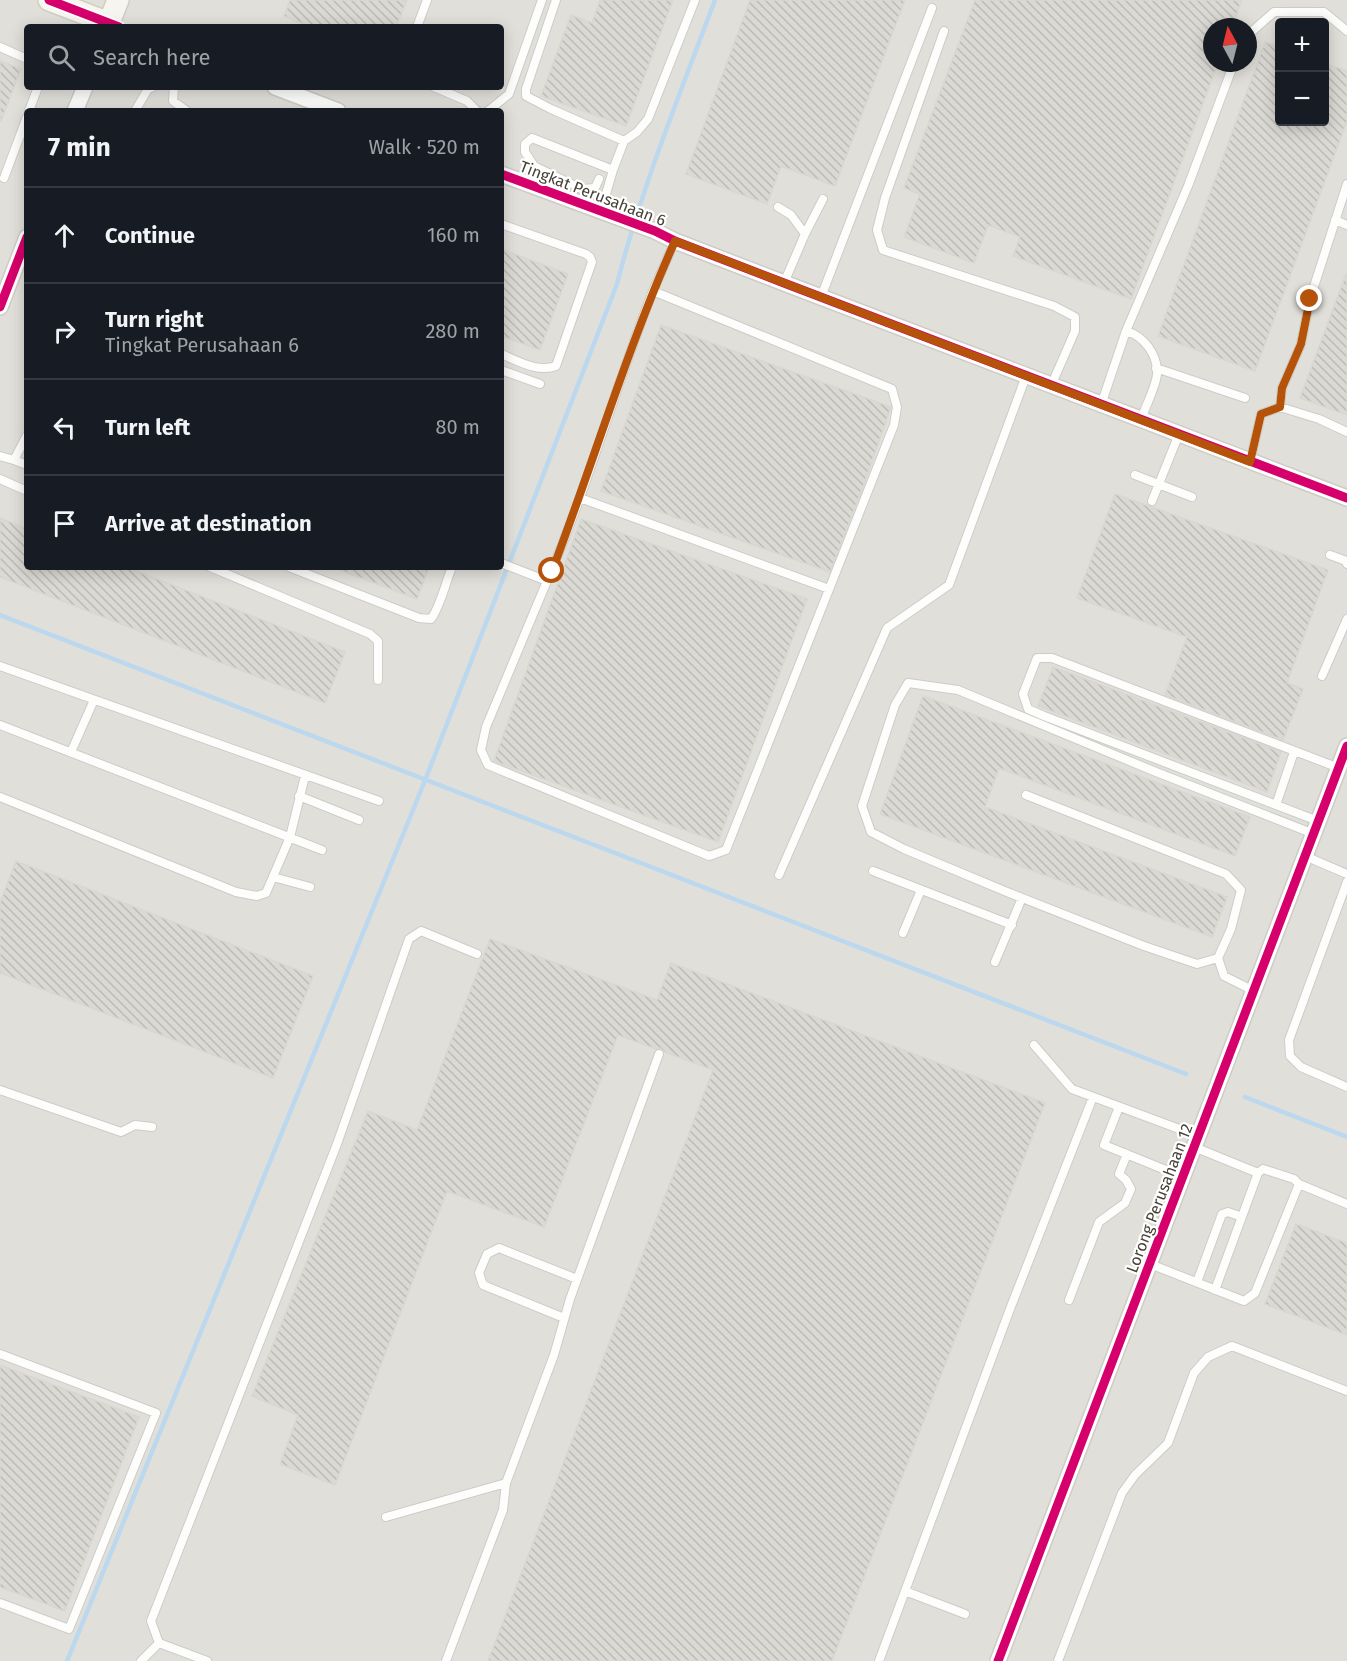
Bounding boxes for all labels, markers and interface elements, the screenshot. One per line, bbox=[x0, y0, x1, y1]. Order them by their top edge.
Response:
north arrow bbox=[1203, 18, 1257, 72]
map controls bbox=[1275, 18, 1329, 126]
button: + bbox=[1275, 18, 1329, 72]
search box bbox=[24, 24, 504, 90]
icon: search bbox=[45, 41, 78, 74]
text: Search here bbox=[93, 44, 211, 71]
button: − bbox=[1275, 72, 1329, 126]
text: 7 min bbox=[48, 132, 111, 163]
text: Walk · 520 m bbox=[369, 135, 480, 159]
street label: Tingkat Perusahaan 6 bbox=[517, 157, 669, 230]
icon: ahead bbox=[48, 219, 81, 252]
text: Continue bbox=[105, 222, 195, 249]
text: 160 m bbox=[427, 223, 480, 247]
route end bbox=[1296, 285, 1322, 311]
text: Turn right bbox=[105, 306, 204, 333]
icon: right bbox=[48, 315, 81, 348]
text: 280 m bbox=[425, 319, 480, 343]
text: Tingkat Perusahaan 6 bbox=[105, 333, 299, 357]
icon: left bbox=[48, 411, 81, 444]
text: Turn left bbox=[105, 414, 190, 441]
text: 80 m bbox=[435, 415, 480, 439]
icon: arrive bbox=[48, 507, 81, 540]
text: Arrive at destination bbox=[105, 510, 312, 537]
route start bbox=[538, 557, 564, 583]
street label: Lorong Perusahaan 12 bbox=[1122, 1121, 1197, 1275]

